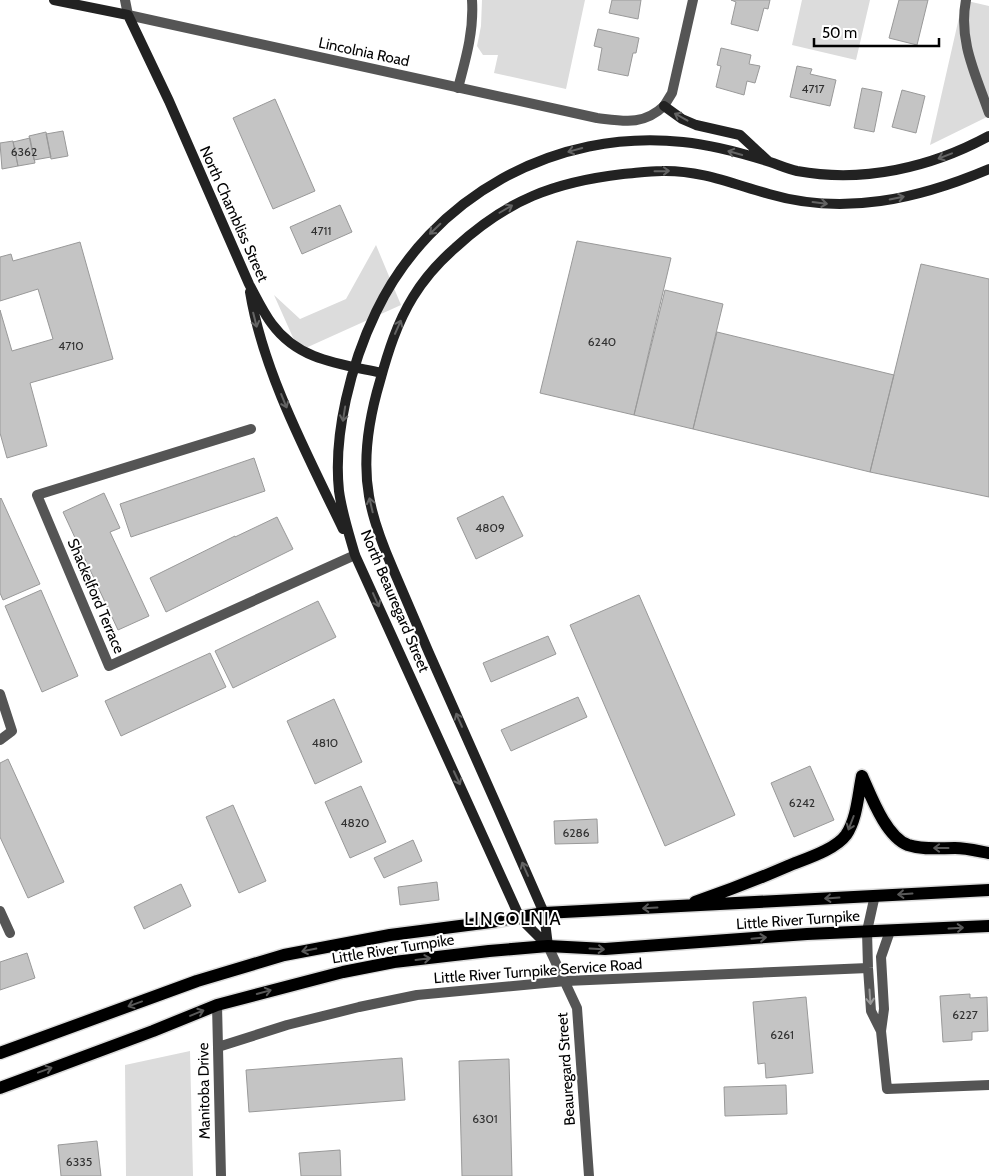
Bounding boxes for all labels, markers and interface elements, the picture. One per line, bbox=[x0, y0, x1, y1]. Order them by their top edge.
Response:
scale bar bbox=[814, 15, 939, 47]
text: 50 m bbox=[822, 24, 857, 42]
street label: Lincolnia Road bbox=[317, 34, 411, 70]
house number: 4717 bbox=[802, 81, 824, 96]
one-way arrow bbox=[674, 112, 689, 122]
street label: North Chambliss Street bbox=[196, 143, 272, 285]
house number: 6362 bbox=[11, 144, 37, 159]
one-way arrow bbox=[567, 146, 583, 156]
one-way arrow bbox=[727, 148, 743, 157]
one-way arrow bbox=[937, 152, 953, 161]
one-way arrow bbox=[653, 167, 669, 176]
one-way arrow bbox=[889, 193, 905, 203]
one-way arrow bbox=[812, 198, 828, 208]
one-way arrow bbox=[498, 204, 513, 214]
house number: 4711 bbox=[311, 223, 331, 238]
one-way arrow bbox=[429, 223, 441, 235]
one-way arrow bbox=[251, 312, 260, 328]
one-way arrow bbox=[394, 320, 403, 335]
house number: 6240 bbox=[588, 334, 616, 349]
house number: 4710 bbox=[58, 338, 84, 353]
one-way arrow bbox=[280, 393, 289, 408]
one-way arrow bbox=[338, 406, 348, 422]
one-way arrow bbox=[365, 498, 375, 514]
house number: 4809 bbox=[475, 520, 505, 535]
street label: North Beauregard Street bbox=[357, 527, 433, 675]
street label: Shackelford Terrace bbox=[64, 536, 128, 657]
one-way arrow bbox=[371, 592, 381, 607]
one-way arrow bbox=[453, 713, 463, 728]
house number: 4810 bbox=[312, 735, 338, 750]
one-way arrow bbox=[453, 770, 462, 785]
house number: 6242 bbox=[789, 795, 815, 810]
house number: 4820 bbox=[341, 815, 369, 830]
one-way arrow bbox=[846, 815, 855, 830]
house number: 6286 bbox=[562, 825, 590, 840]
one-way arrow bbox=[933, 843, 949, 853]
one-way arrow bbox=[519, 862, 529, 877]
one-way arrow bbox=[898, 889, 914, 898]
one-way arrow bbox=[824, 893, 840, 902]
one-way arrow bbox=[642, 904, 658, 913]
street label: Little River Turnpike bbox=[736, 907, 861, 933]
district label: LINCOLNIA bbox=[464, 908, 562, 930]
one-way arrow bbox=[948, 923, 964, 932]
street label: Little River Turnpike bbox=[330, 930, 456, 968]
one-way arrow bbox=[751, 933, 767, 943]
one-way arrow bbox=[588, 944, 605, 954]
one-way arrow bbox=[301, 946, 317, 955]
one-way arrow bbox=[414, 954, 430, 964]
street label: Little River Turnpike Service Road bbox=[433, 955, 643, 987]
one-way arrow bbox=[255, 987, 271, 996]
one-way arrow bbox=[865, 989, 875, 1005]
one-way arrow bbox=[128, 1000, 143, 1009]
one-way arrow bbox=[189, 1007, 204, 1017]
house number: 6227 bbox=[952, 1007, 978, 1022]
street label: Beauregard Street bbox=[553, 1012, 579, 1126]
house number: 6261 bbox=[770, 1027, 794, 1042]
street label: Manitoba Drive bbox=[194, 1042, 214, 1139]
one-way arrow bbox=[37, 1065, 53, 1074]
house number: 6301 bbox=[472, 1111, 498, 1126]
house number: 6335 bbox=[66, 1154, 92, 1169]

